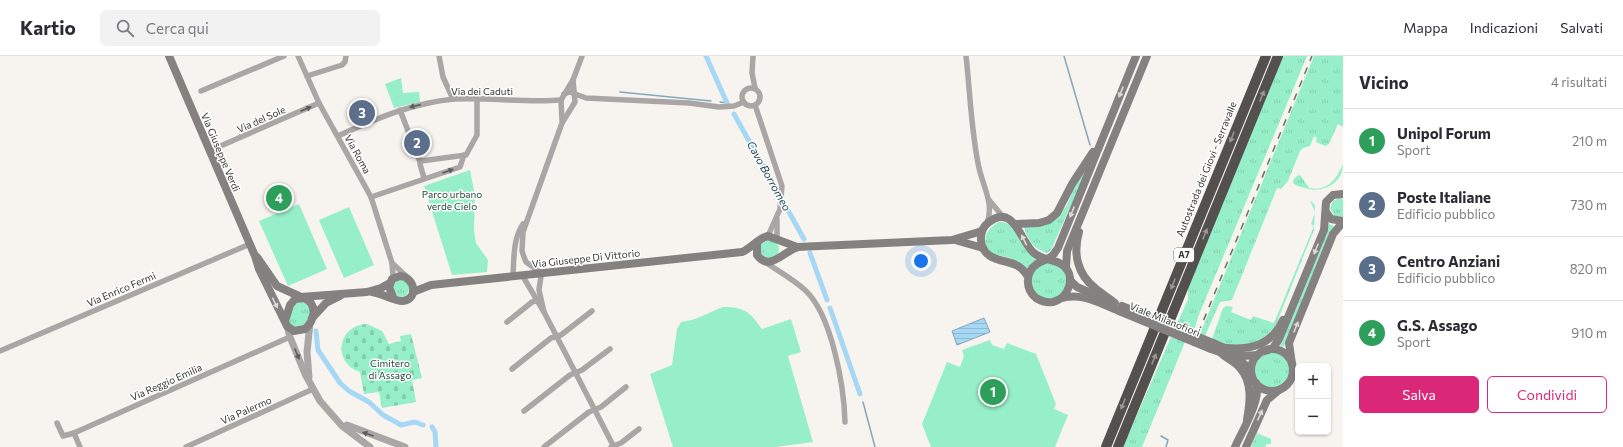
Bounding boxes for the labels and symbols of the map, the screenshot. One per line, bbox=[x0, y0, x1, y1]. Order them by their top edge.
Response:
street label: Via dei Caduti bbox=[451, 85, 513, 97]
one-way arrow bbox=[1118, 87, 1124, 99]
one-way arrow bbox=[1259, 89, 1265, 101]
pin: 3 bbox=[349, 98, 375, 128]
street label: Autostrada dei Giovi - Serravalle bbox=[1173, 100, 1239, 238]
street label: Via del Sole bbox=[235, 103, 287, 135]
one-way arrow bbox=[409, 103, 421, 109]
one-way arrow bbox=[301, 105, 313, 111]
street label: Via Giuseppe Verdi bbox=[199, 111, 243, 193]
pin: 2 bbox=[404, 128, 430, 158]
street label: Via Roma bbox=[342, 132, 374, 176]
one-way arrow bbox=[1229, 132, 1235, 144]
water label: Cavo Borromeo bbox=[745, 138, 794, 213]
one-way arrow bbox=[442, 167, 454, 173]
pin: 4 bbox=[266, 183, 292, 213]
park label: Parco urbano verde Cielo bbox=[422, 188, 482, 212]
one-way arrow bbox=[1069, 207, 1075, 218]
one-way arrow bbox=[1202, 229, 1208, 240]
one-way arrow bbox=[1021, 234, 1027, 246]
one-way arrow bbox=[1313, 244, 1319, 255]
street label: Via Giuseppe Di Vittorio bbox=[531, 246, 641, 270]
road number: A7 bbox=[1174, 248, 1194, 262]
your location bbox=[911, 251, 931, 271]
street label: Via Enrico Fermi bbox=[85, 269, 157, 309]
one-way arrow bbox=[1169, 278, 1175, 290]
one-way arrow bbox=[272, 297, 278, 308]
street label: Viale Milanofiori bbox=[1128, 299, 1202, 339]
one-way arrow bbox=[1293, 321, 1299, 333]
one-way arrow bbox=[294, 348, 300, 359]
one-way arrow bbox=[1151, 354, 1157, 365]
park label: Cimitero di Assago bbox=[369, 357, 411, 381]
street label: Via Reggio Emilia bbox=[128, 361, 204, 403]
pin: 1 bbox=[980, 377, 1006, 407]
street label: Via Palermo bbox=[219, 393, 273, 427]
one-way arrow bbox=[1120, 398, 1126, 410]
one-way arrow bbox=[1256, 409, 1263, 421]
one-way arrow bbox=[361, 430, 373, 436]

